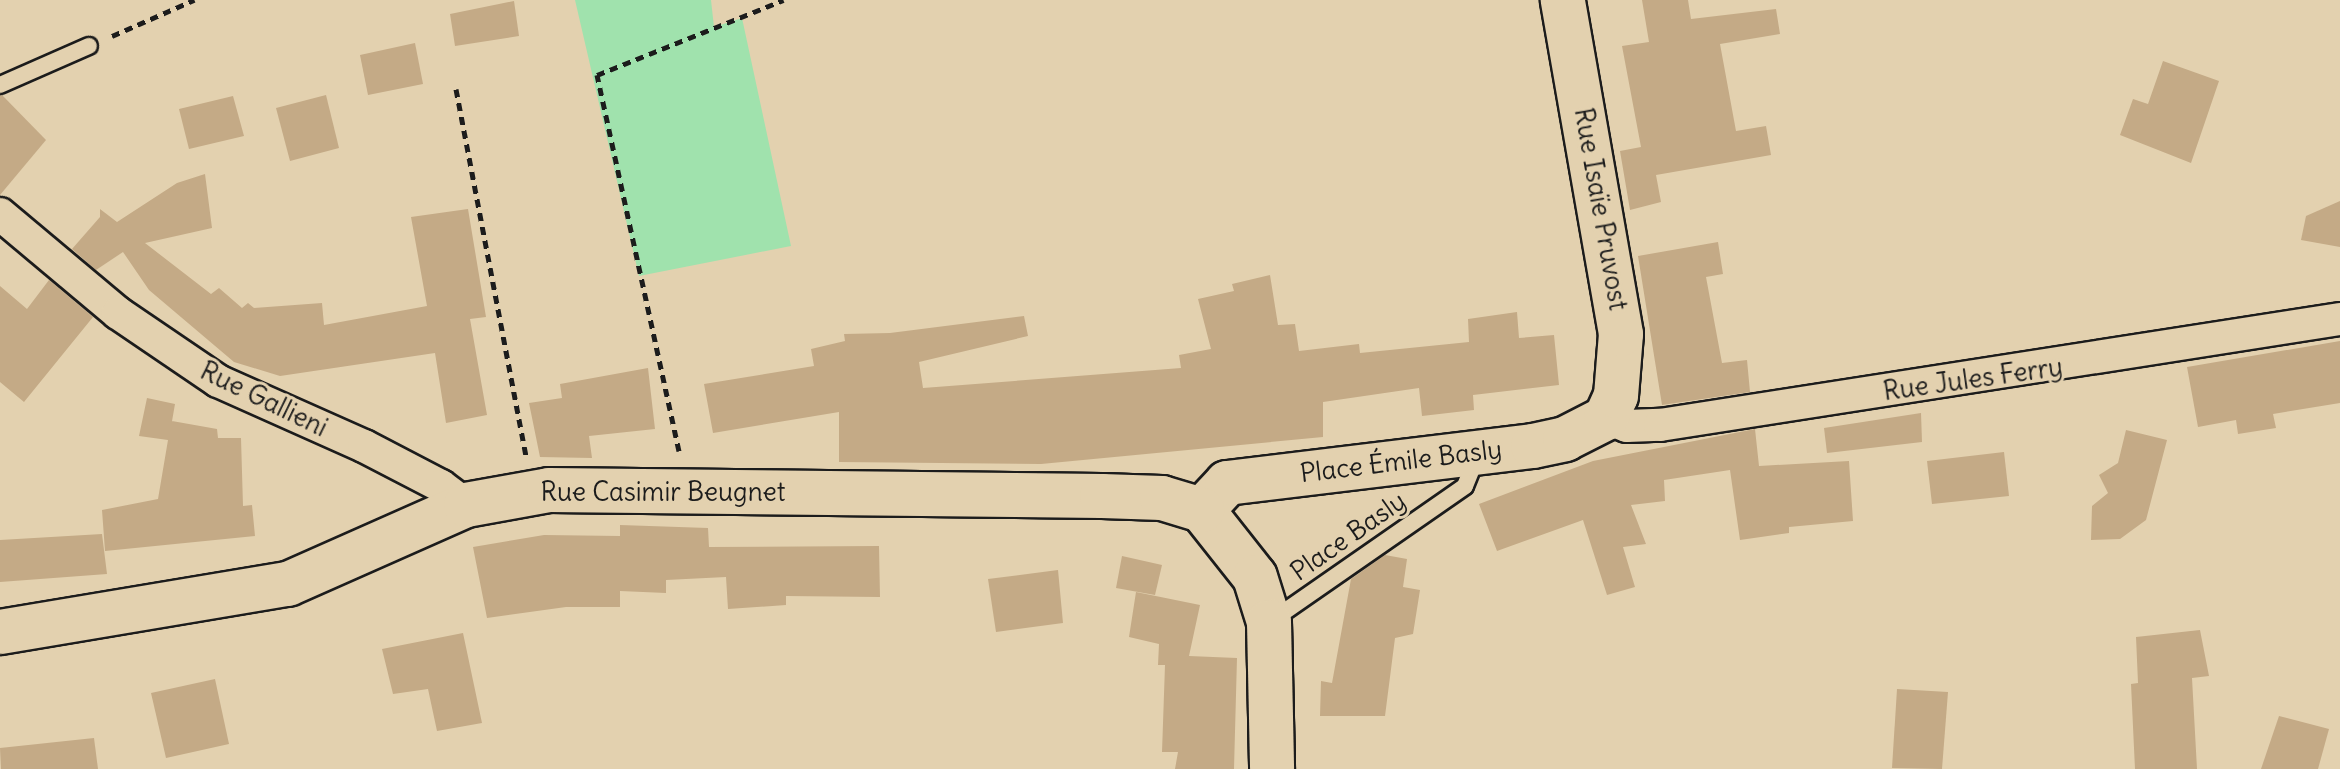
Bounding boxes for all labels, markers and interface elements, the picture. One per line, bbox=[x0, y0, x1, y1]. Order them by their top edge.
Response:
street label: Rue Isaïe Pruvost bbox=[1568, 105, 1634, 313]
street label: Rue Jules Ferry bbox=[1881, 351, 2065, 407]
street label: Rue Gallieni bbox=[195, 355, 333, 443]
street label: Place Émile Basly bbox=[1298, 433, 1504, 489]
street label: Rue Casimir Beugnet bbox=[541, 476, 785, 508]
street label: Place Basly bbox=[1284, 485, 1412, 587]

